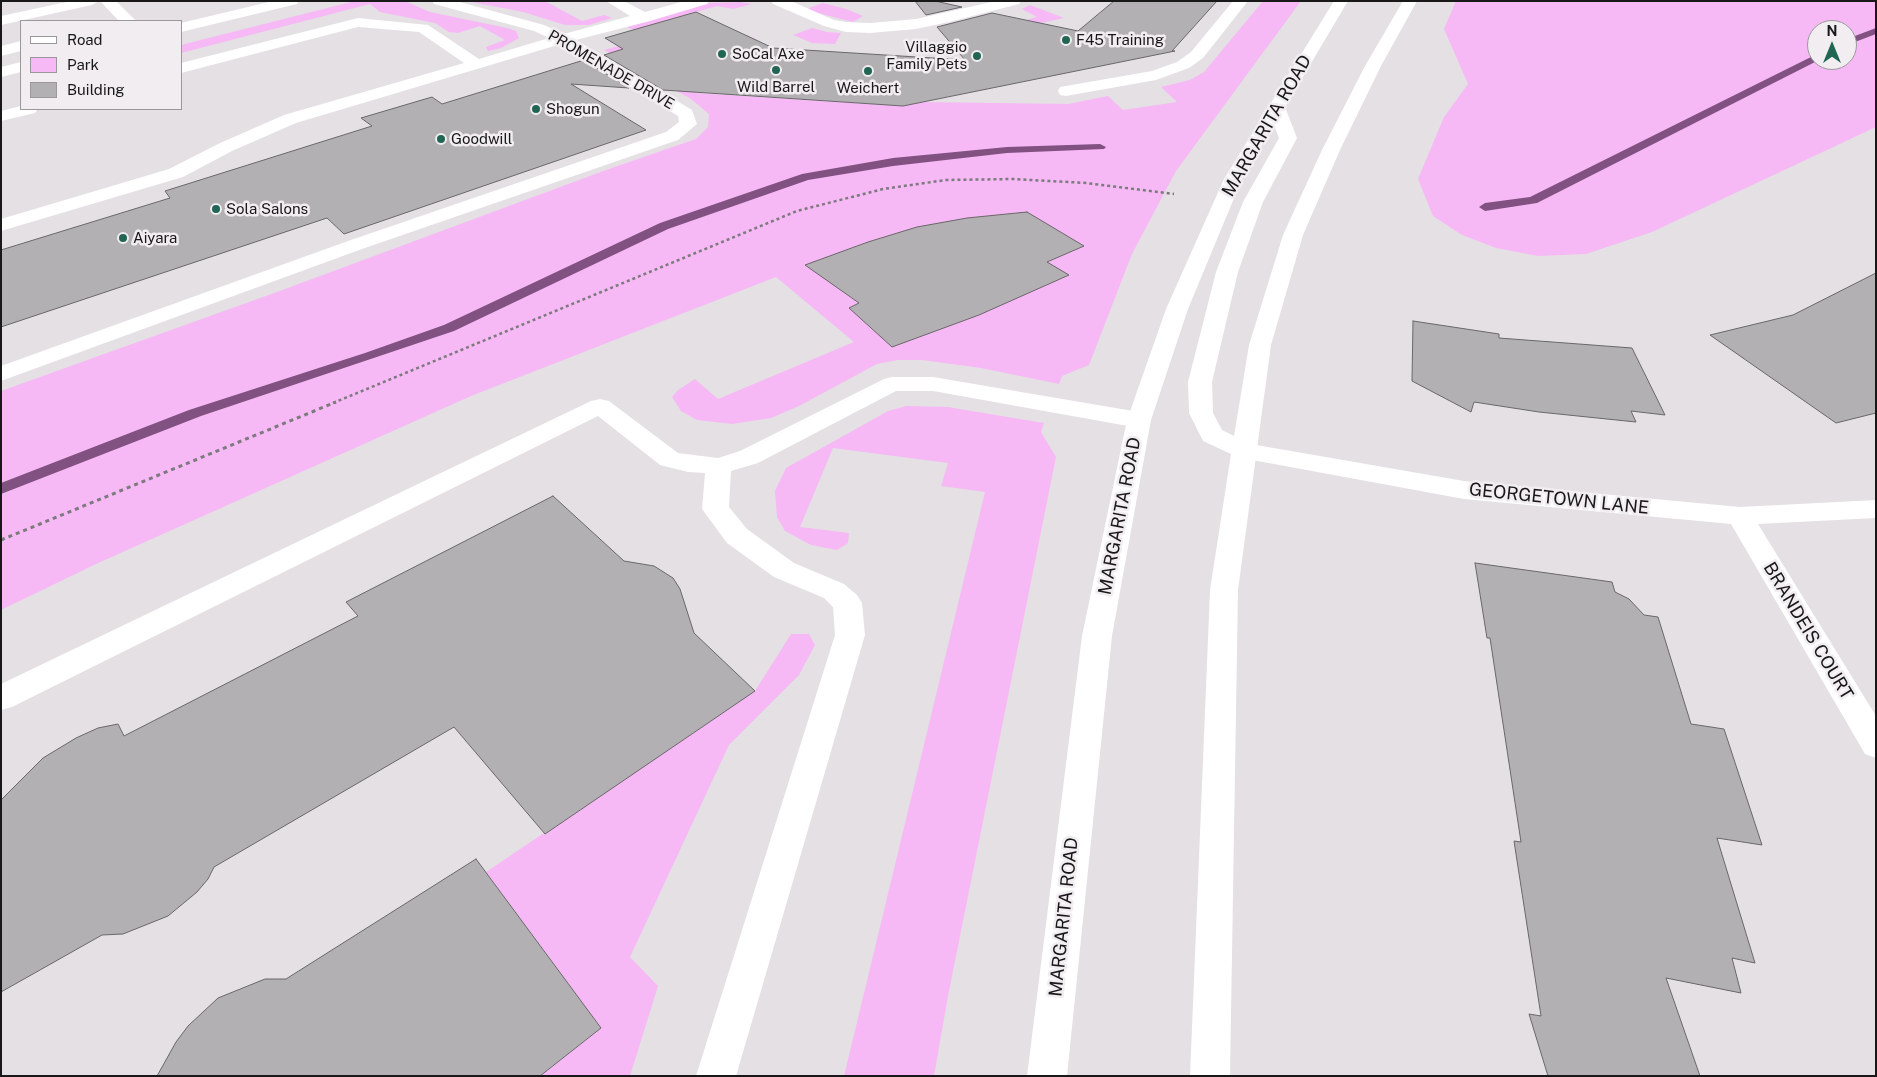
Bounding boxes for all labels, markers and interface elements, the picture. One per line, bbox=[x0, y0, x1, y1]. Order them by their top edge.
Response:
legend bbox=[20, 20, 182, 110]
north arrow bbox=[1807, 20, 1857, 70]
text: N bbox=[1827, 23, 1837, 39]
street label: PROMENADE DRIVE bbox=[545, 27, 677, 113]
text: Road bbox=[67, 31, 103, 48]
place label: F45 Training bbox=[1076, 31, 1164, 49]
marker: F45 Training bbox=[1060, 34, 1072, 46]
place label: Villaggio Family Pets bbox=[886, 38, 967, 73]
place label: SoCal Axe bbox=[732, 45, 804, 63]
marker: SoCal Axe bbox=[716, 48, 728, 60]
marker: Villaggio Family Pets bbox=[971, 50, 983, 62]
street label: MARGARITA ROAD bbox=[1218, 51, 1316, 201]
text: Park bbox=[67, 56, 99, 73]
marker: Wild Barrel bbox=[770, 64, 782, 76]
marker: Weichert bbox=[862, 65, 874, 77]
place label: Wild Barrel bbox=[737, 78, 815, 96]
place label: Weichert bbox=[837, 79, 899, 97]
text: Building bbox=[67, 81, 125, 98]
place label: Shogun bbox=[546, 100, 600, 118]
marker: Shogun bbox=[530, 103, 542, 115]
place label: Goodwill bbox=[451, 130, 512, 148]
marker: Goodwill bbox=[435, 133, 447, 145]
place label: Sola Salons bbox=[226, 200, 308, 218]
marker: Sola Salons bbox=[210, 203, 222, 215]
place label: Aiyara bbox=[133, 229, 177, 247]
marker: Aiyara bbox=[117, 232, 129, 244]
street label: MARGARITA ROAD bbox=[1094, 435, 1146, 597]
street label: GEORGETOWN LANE bbox=[1468, 479, 1650, 519]
street label: BRANDEIS COURT bbox=[1758, 558, 1858, 704]
street label: MARGARITA ROAD bbox=[1045, 836, 1083, 998]

